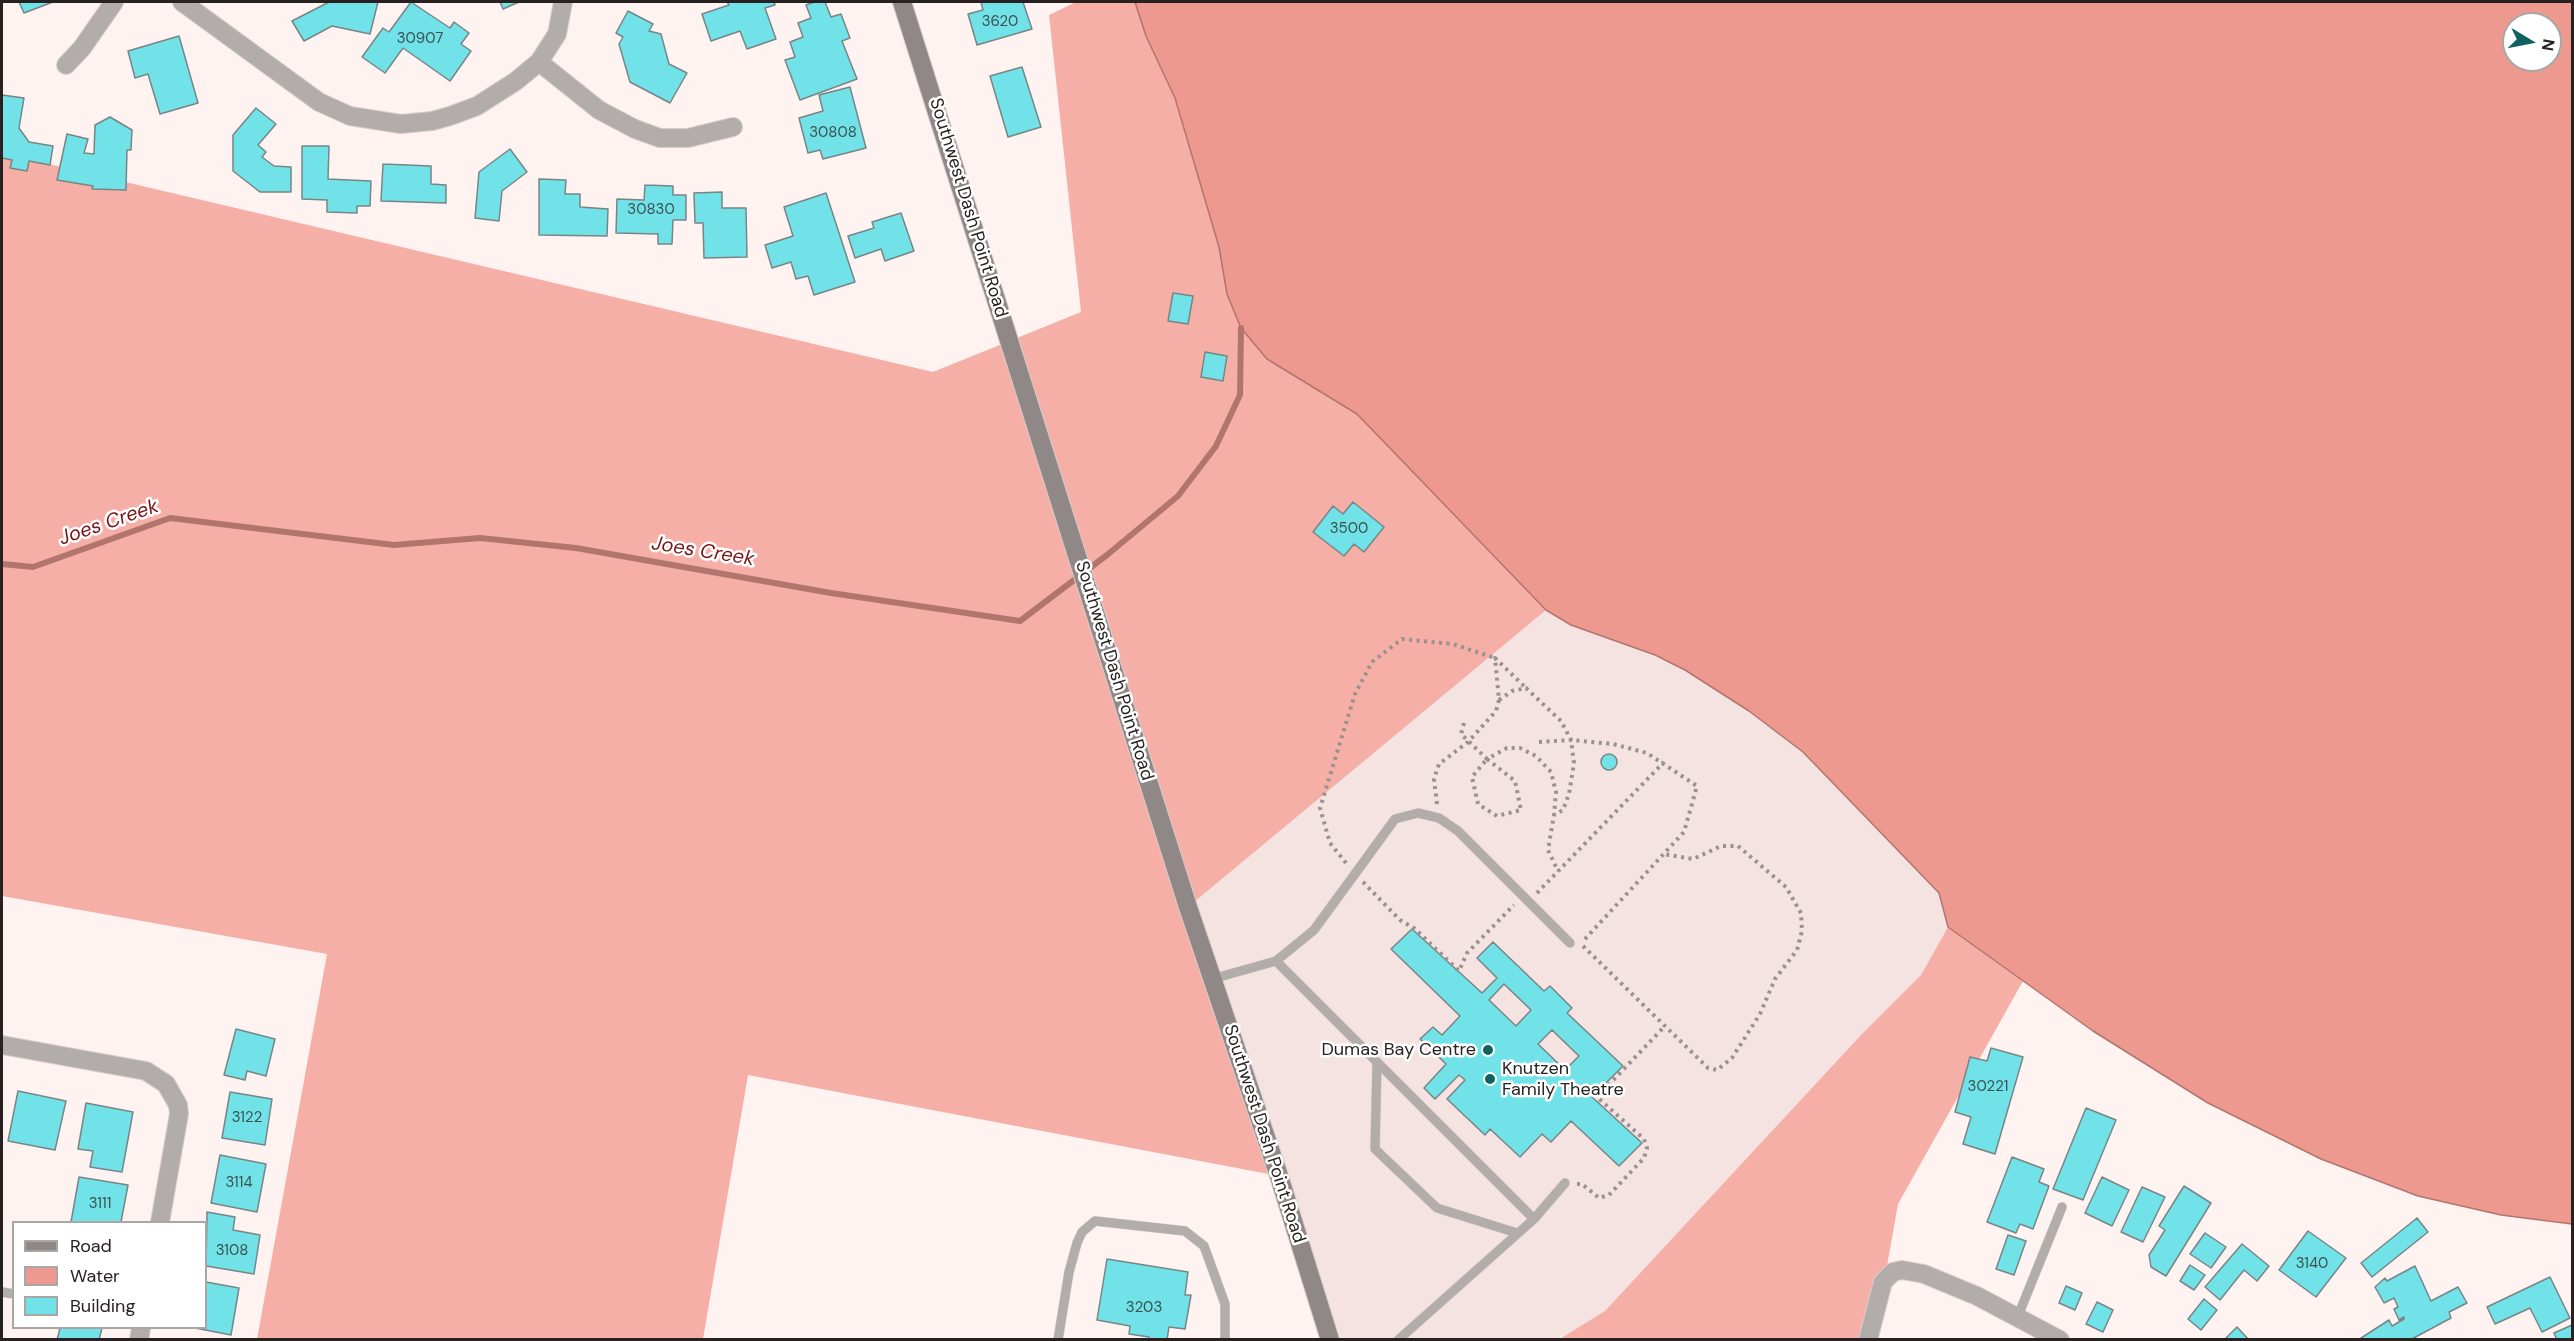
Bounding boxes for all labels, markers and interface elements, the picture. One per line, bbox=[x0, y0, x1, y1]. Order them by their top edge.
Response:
north arrow bbox=[2502, 12, 2562, 72]
house number: 3620 bbox=[982, 13, 1018, 31]
house number: 30907 bbox=[397, 30, 443, 48]
text: N bbox=[2537, 37, 2560, 52]
street label: Southwest Dash Point Road bbox=[924, 96, 1012, 320]
house number: 30808 bbox=[809, 124, 857, 142]
house number: 30830 bbox=[627, 201, 675, 219]
water label: Joes Creek bbox=[56, 495, 162, 551]
house number: 3500 bbox=[1330, 520, 1368, 538]
water label: Joes Creek bbox=[650, 532, 756, 572]
street label: Southwest Dash Point Road bbox=[1070, 559, 1158, 783]
street label: Southwest Dash Point Road bbox=[1218, 1022, 1310, 1246]
place label: Dumas Bay Centre bbox=[1321, 1039, 1476, 1061]
marker: Dumas Bay Centre bbox=[1481, 1043, 1495, 1057]
place label: Knutzen Family Theatre bbox=[1502, 1058, 1624, 1100]
marker: Knutzen Family Theatre bbox=[1483, 1072, 1497, 1086]
house number: 30221 bbox=[1968, 1078, 2008, 1096]
house number: 3122 bbox=[232, 1109, 262, 1127]
house number: 3114 bbox=[225, 1174, 253, 1192]
house number: 3111 bbox=[89, 1195, 111, 1213]
legend bbox=[12, 1221, 207, 1329]
text: Road bbox=[70, 1234, 112, 1258]
house number: 3108 bbox=[216, 1242, 248, 1260]
house number: 3140 bbox=[2296, 1255, 2328, 1273]
text: Water bbox=[70, 1264, 120, 1288]
text: Building bbox=[70, 1294, 135, 1318]
house number: 3203 bbox=[1126, 1299, 1162, 1317]

